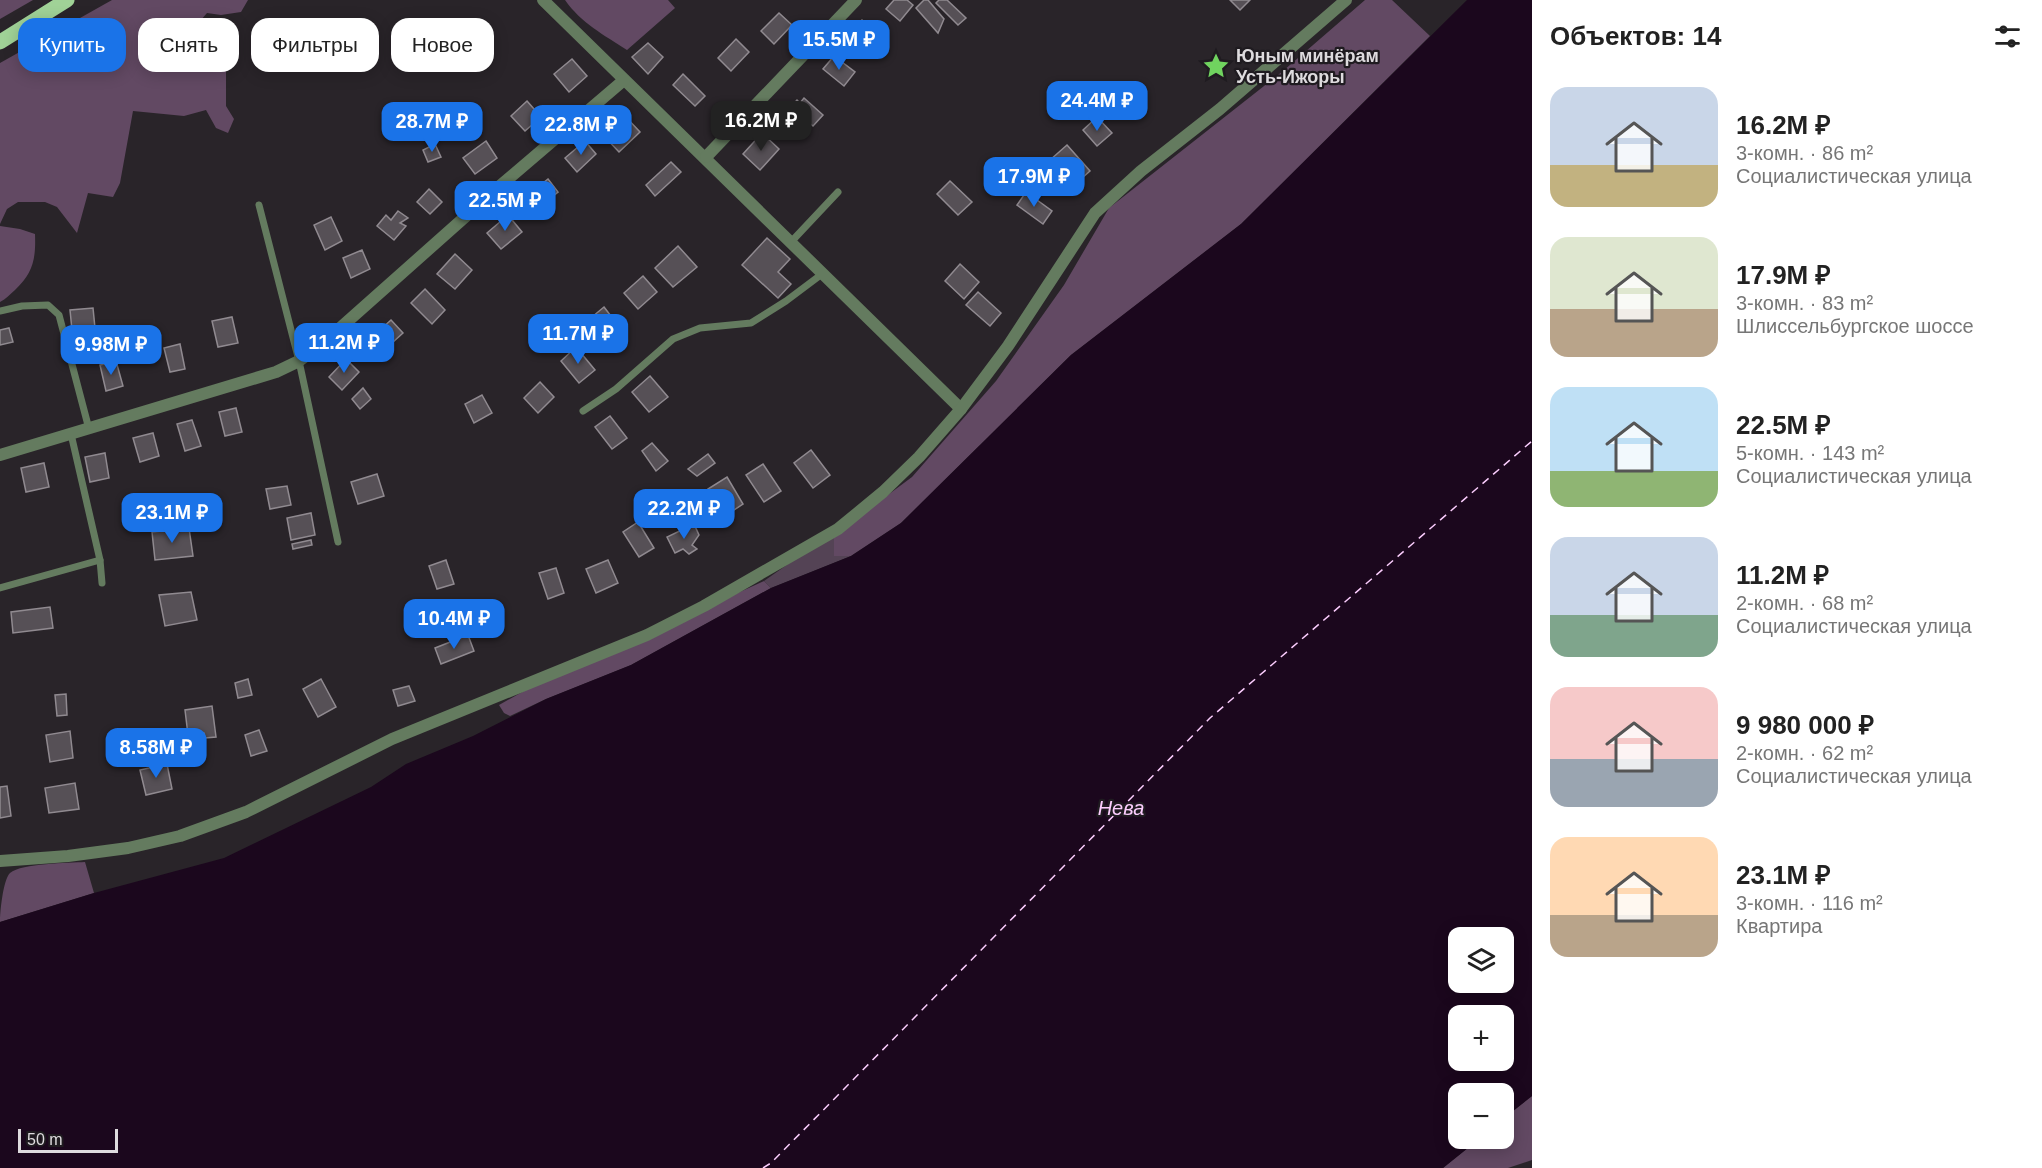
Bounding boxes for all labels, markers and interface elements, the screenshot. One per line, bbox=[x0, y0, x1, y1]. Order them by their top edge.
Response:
chip: Купить bbox=[18, 18, 126, 72]
chip: Снять bbox=[138, 18, 239, 72]
chip: Фильтры bbox=[251, 18, 379, 72]
chip: Новое bbox=[391, 18, 494, 72]
pin: 15.5M ₽ bbox=[784, 20, 894, 71]
icon: filters bbox=[1991, 20, 2024, 53]
text: Объектов: 14 bbox=[1550, 21, 1721, 51]
text: 15.5M ₽ bbox=[803, 28, 875, 50]
place label: Юным минёрам Усть-Ижоры bbox=[1236, 46, 1379, 87]
place icon: Юным минёрам Усть-Ижоры bbox=[1201, 51, 1231, 81]
pin: 24.4M ₽ bbox=[1042, 81, 1152, 132]
text: 24.4M ₽ bbox=[1061, 89, 1133, 111]
pin: 16.2M ₽ bbox=[706, 101, 816, 152]
pin: 28.7M ₽ bbox=[377, 102, 487, 153]
pin: 22.8M ₽ bbox=[526, 105, 636, 156]
text: 16.2M ₽ bbox=[725, 109, 797, 131]
text: 28.7M ₽ bbox=[396, 110, 468, 132]
text: 16.2M ₽ bbox=[1736, 110, 1831, 140]
icon: home bbox=[1598, 111, 1670, 183]
text: 22.8M ₽ bbox=[545, 113, 617, 135]
text: 3-комн. · 86 m² bbox=[1736, 142, 1873, 164]
pin: 17.9M ₽ bbox=[979, 157, 1089, 208]
text: 17.9M ₽ bbox=[998, 165, 1070, 187]
text: Социалистическая улица bbox=[1736, 165, 1972, 187]
pin: 22.5M ₽ bbox=[450, 181, 560, 232]
text: 22.5M ₽ bbox=[469, 189, 541, 211]
text: 17.9M ₽ bbox=[1736, 260, 1831, 290]
icon: home bbox=[1598, 261, 1670, 333]
text: 3-комн. · 83 m² bbox=[1736, 292, 1873, 314]
pin: 11.7M ₽ bbox=[523, 314, 633, 365]
text: Шлиссельбургское шоссе bbox=[1736, 315, 1974, 337]
text: 11.7M ₽ bbox=[542, 322, 614, 344]
pin: 11.2M ₽ bbox=[289, 323, 399, 374]
pin: 9.98M ₽ bbox=[56, 325, 166, 376]
text: 11.2M ₽ bbox=[308, 331, 380, 353]
text: 9.98M ₽ bbox=[75, 333, 147, 355]
text: 22.5M ₽ bbox=[1736, 410, 1831, 440]
icon: home bbox=[1598, 411, 1670, 483]
text: 5-комн. · 143 m² bbox=[1736, 442, 1884, 464]
text: Социалистическая улица bbox=[1736, 465, 1972, 487]
pin: 22.2M ₽ bbox=[629, 489, 739, 540]
pin: 23.1M ₽ bbox=[117, 493, 227, 544]
text: 22.2M ₽ bbox=[648, 497, 720, 519]
text: 23.1M ₽ bbox=[136, 501, 208, 523]
text: 11.2M ₽ bbox=[1736, 560, 1829, 590]
icon: home bbox=[1598, 561, 1670, 633]
text: 2-комн. · 68 m² bbox=[1736, 592, 1873, 614]
pin: 10.4M ₽ bbox=[399, 599, 509, 650]
text: 10.4M ₽ bbox=[418, 607, 490, 629]
text: Социалистическая улица bbox=[1736, 615, 1972, 637]
text: 9 980 000 ₽ bbox=[1736, 710, 1874, 740]
icon: home bbox=[1598, 711, 1670, 783]
pin: 8.58M ₽ bbox=[101, 728, 211, 779]
text: 8.58M ₽ bbox=[120, 736, 192, 758]
text: 2-комн. · 62 m² bbox=[1736, 742, 1873, 764]
text: Социалистическая улица bbox=[1736, 765, 1972, 787]
water label: Нева bbox=[1098, 797, 1144, 819]
text: 23.1M ₽ bbox=[1736, 860, 1831, 890]
icon: home bbox=[1598, 861, 1670, 933]
text: 3-комн. · 116 m² bbox=[1736, 892, 1883, 914]
text: Квартира bbox=[1736, 915, 1822, 937]
map controls bbox=[1448, 927, 1514, 1149]
button: layers bbox=[1448, 927, 1514, 993]
button: + bbox=[1448, 1005, 1514, 1071]
button: − bbox=[1448, 1083, 1514, 1149]
scale bar bbox=[18, 1126, 118, 1154]
text: 50 m bbox=[27, 1131, 63, 1148]

